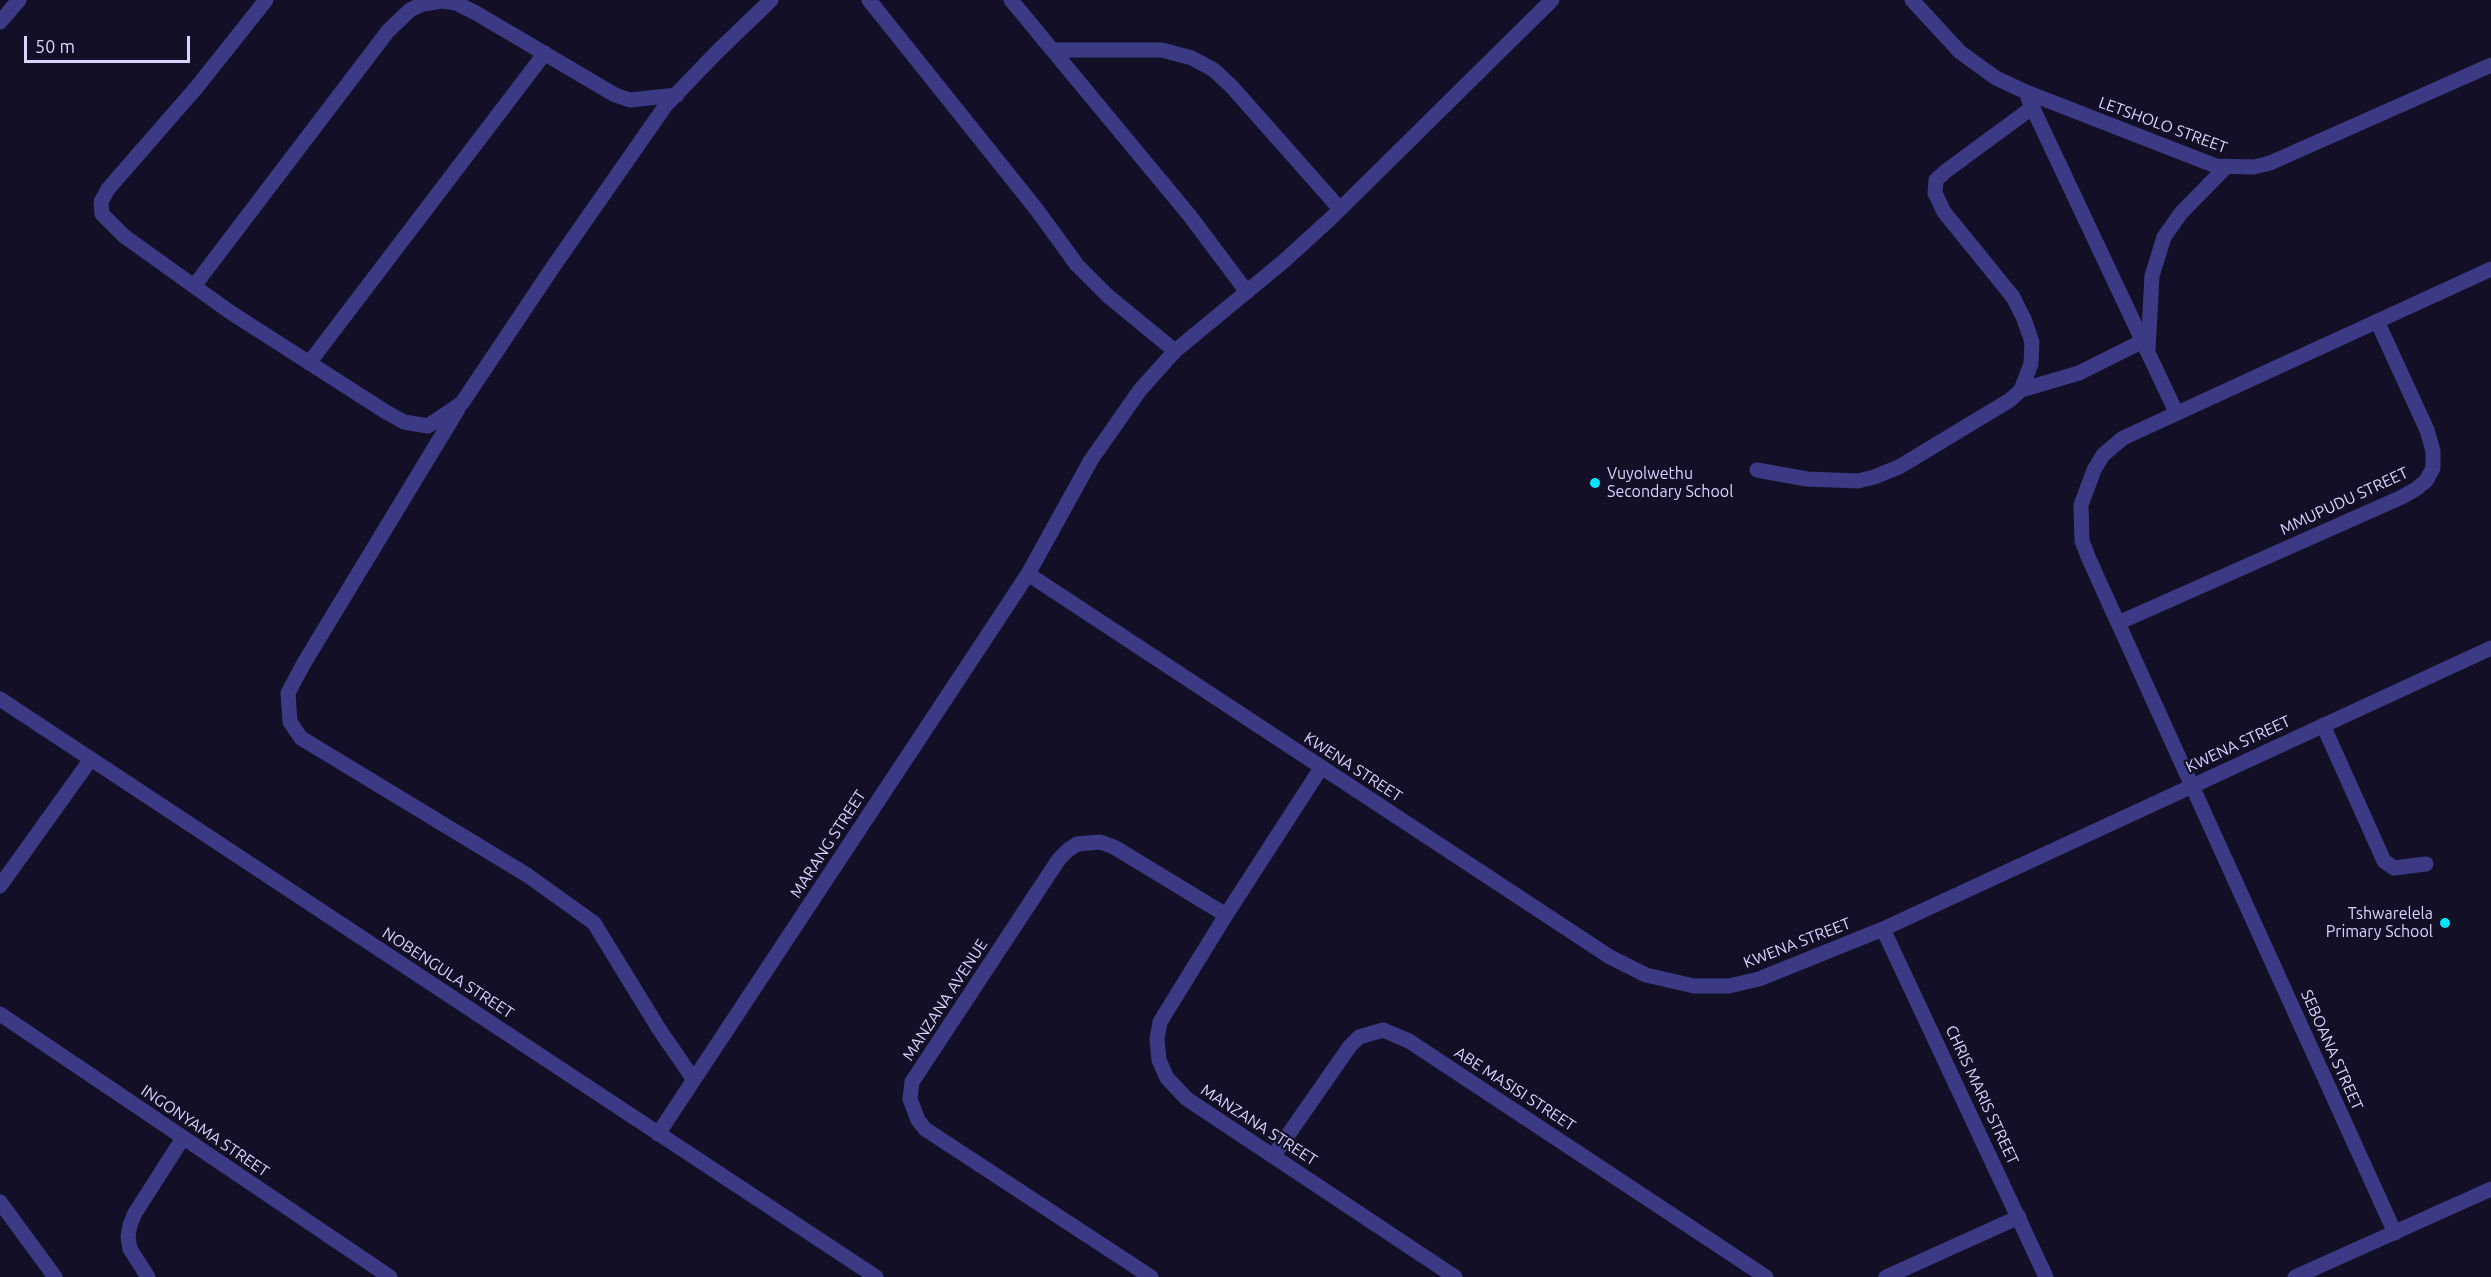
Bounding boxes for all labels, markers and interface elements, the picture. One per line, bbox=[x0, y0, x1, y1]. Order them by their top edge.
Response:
scale bar bbox=[27, 24, 194, 62]
text: 50 m bbox=[35, 36, 75, 56]
street label: LETSHOLO STREET bbox=[2096, 93, 2230, 157]
street label: MMUPUDU STREET bbox=[2277, 463, 2411, 539]
place label: Vuyolwethu Secondary School bbox=[1607, 464, 1733, 502]
marker: Vuyolwethu Secondary School bbox=[1588, 476, 1602, 490]
street label: KWENA STREET bbox=[2183, 711, 2293, 777]
street label: KWENA STREET bbox=[1300, 728, 1406, 806]
street label: MARANG STREET bbox=[786, 786, 870, 902]
place label: Tshwarelela Primary School bbox=[2326, 904, 2433, 942]
street label: KWENA STREET bbox=[1741, 914, 1853, 972]
marker: Tshwarelela Primary School bbox=[2438, 916, 2452, 930]
street label: NOBENGULA STREET bbox=[379, 923, 517, 1023]
street label: MANZANA AVENUE bbox=[899, 936, 991, 1064]
street label: SEBOANA STREET bbox=[2297, 987, 2367, 1113]
street label: CHRIS MARIS STREET bbox=[1941, 1022, 2023, 1168]
street label: ABE MASISI STREET bbox=[1451, 1043, 1579, 1135]
street label: MANZANA STREET bbox=[1197, 1080, 1321, 1170]
street label: INGONYAMA STREET bbox=[137, 1081, 273, 1181]

